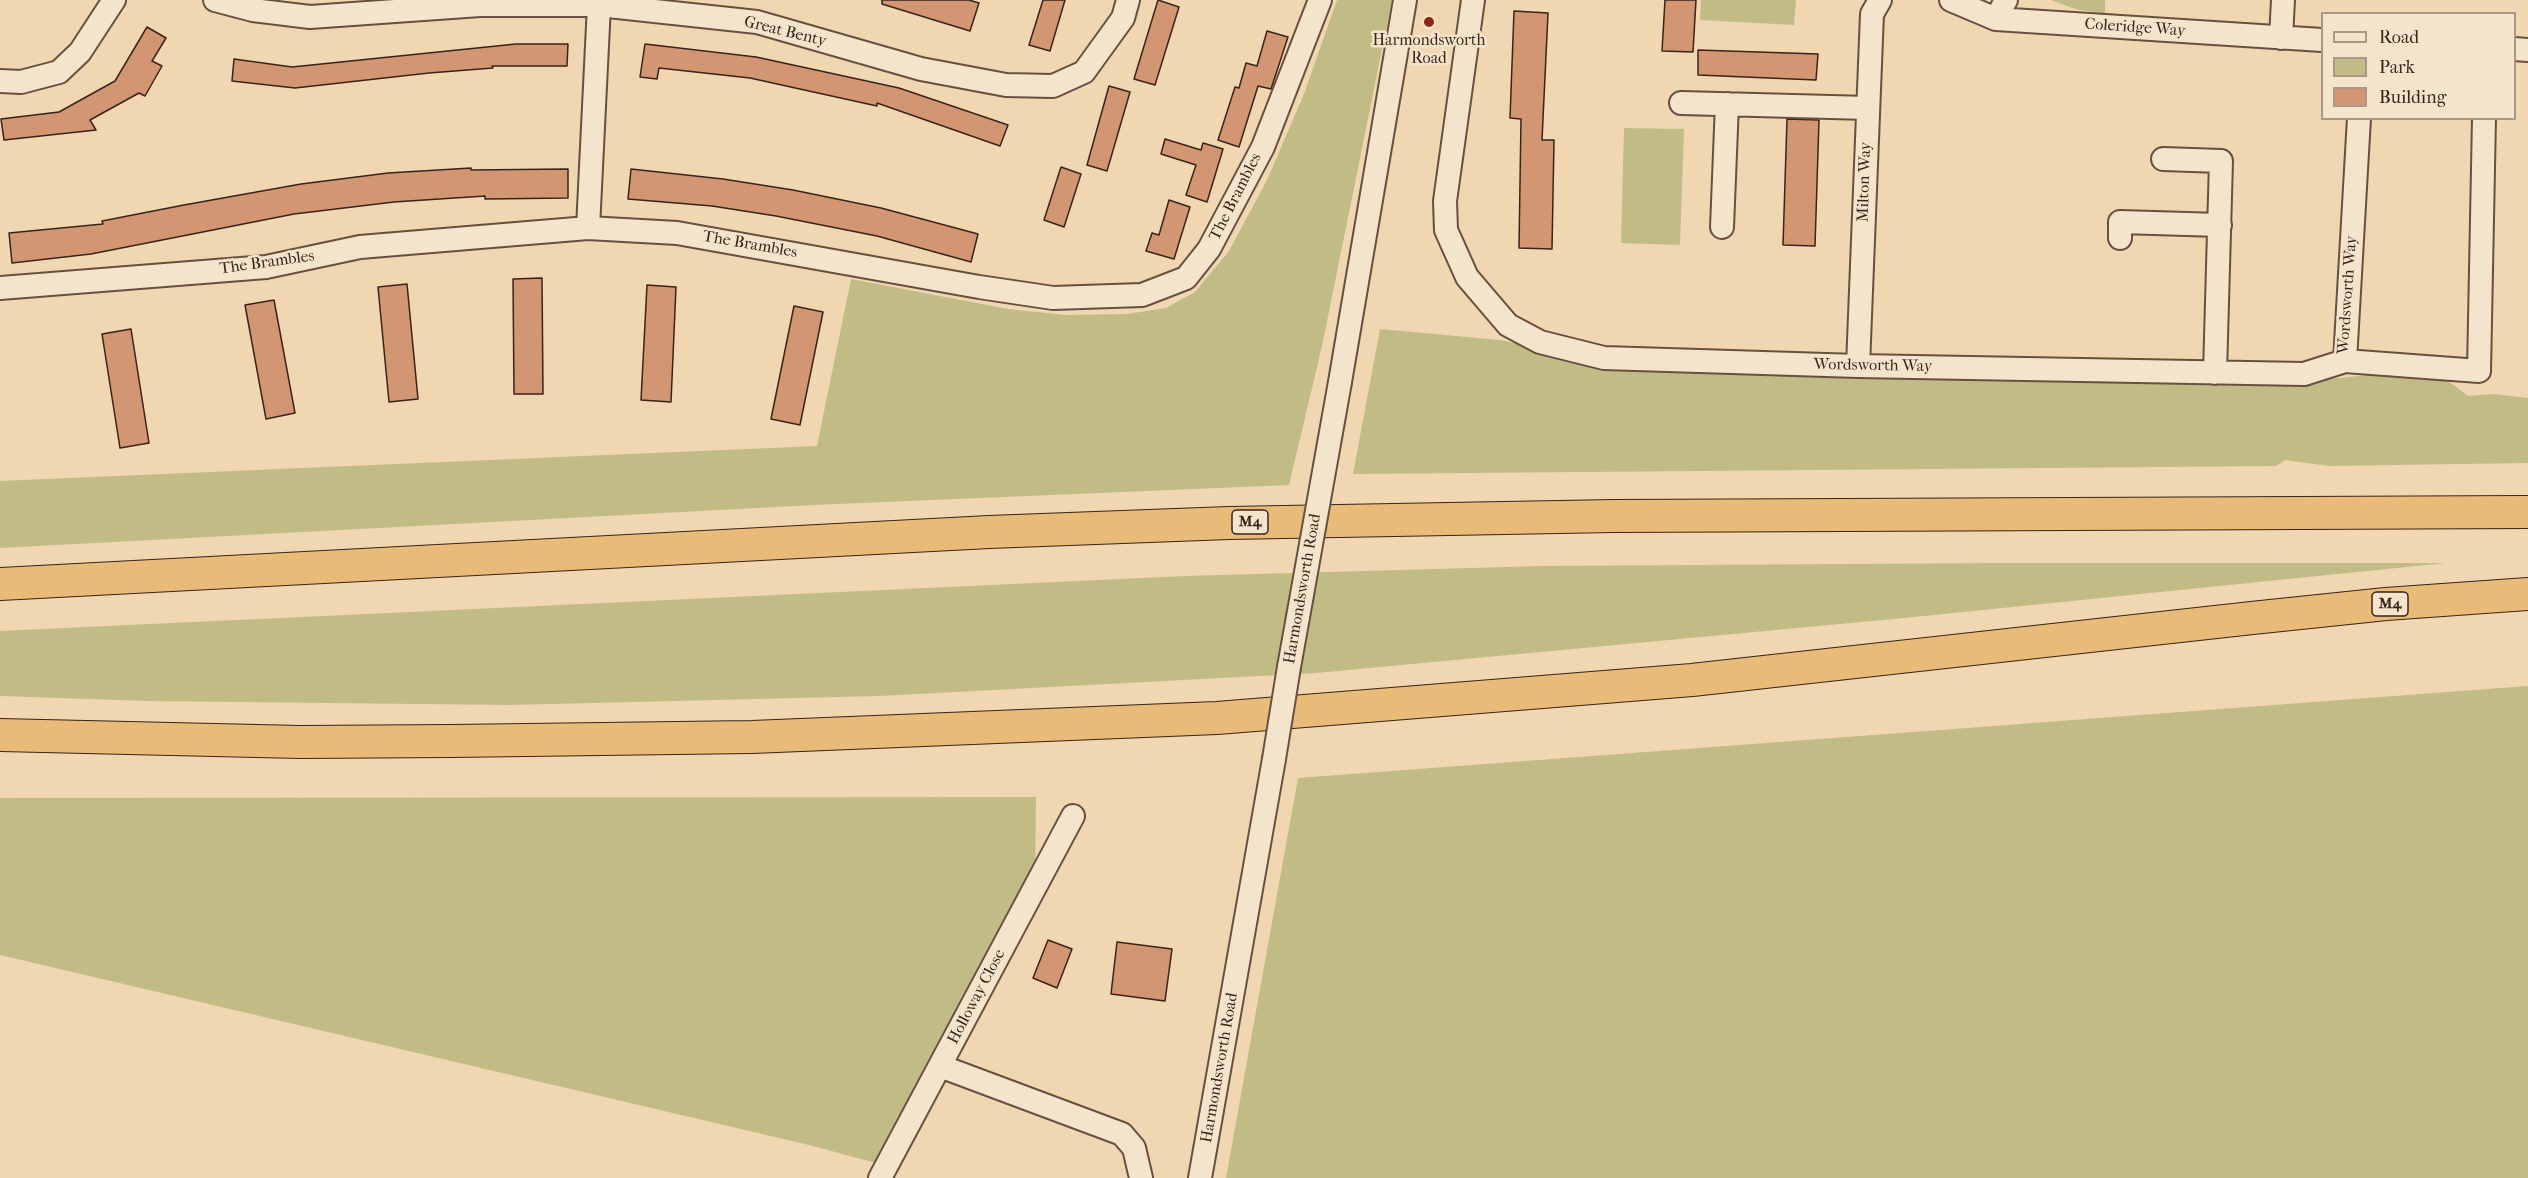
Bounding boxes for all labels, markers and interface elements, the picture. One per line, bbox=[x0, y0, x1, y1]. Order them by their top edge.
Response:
street label: Great Benty bbox=[742, 12, 828, 52]
legend bbox=[2321, 12, 2516, 120]
marker: Harmondsworth Road bbox=[1422, 15, 1436, 29]
street label: Coleridge Way bbox=[2084, 15, 2186, 41]
text: Road bbox=[2379, 27, 2419, 48]
place label: Harmondsworth Road bbox=[1372, 31, 1486, 69]
text: Park bbox=[2379, 57, 2415, 78]
text: Building bbox=[2379, 87, 2446, 108]
street label: Milton Way bbox=[1854, 141, 1876, 223]
street label: The Brambles bbox=[1206, 150, 1266, 244]
street label: The Brambles bbox=[701, 227, 799, 263]
street label: Wordsworth Way bbox=[2334, 235, 2362, 355]
street label: The Brambles bbox=[218, 247, 316, 279]
street label: Wordsworth Way bbox=[1813, 355, 1933, 377]
road number: M4 bbox=[1232, 510, 1268, 534]
street label: Harmondsworth Road bbox=[1280, 512, 1326, 666]
road number: M4 bbox=[2372, 592, 2408, 616]
street label: Holloway Close bbox=[944, 946, 1010, 1048]
street label: Harmondsworth Road bbox=[1197, 991, 1243, 1145]

